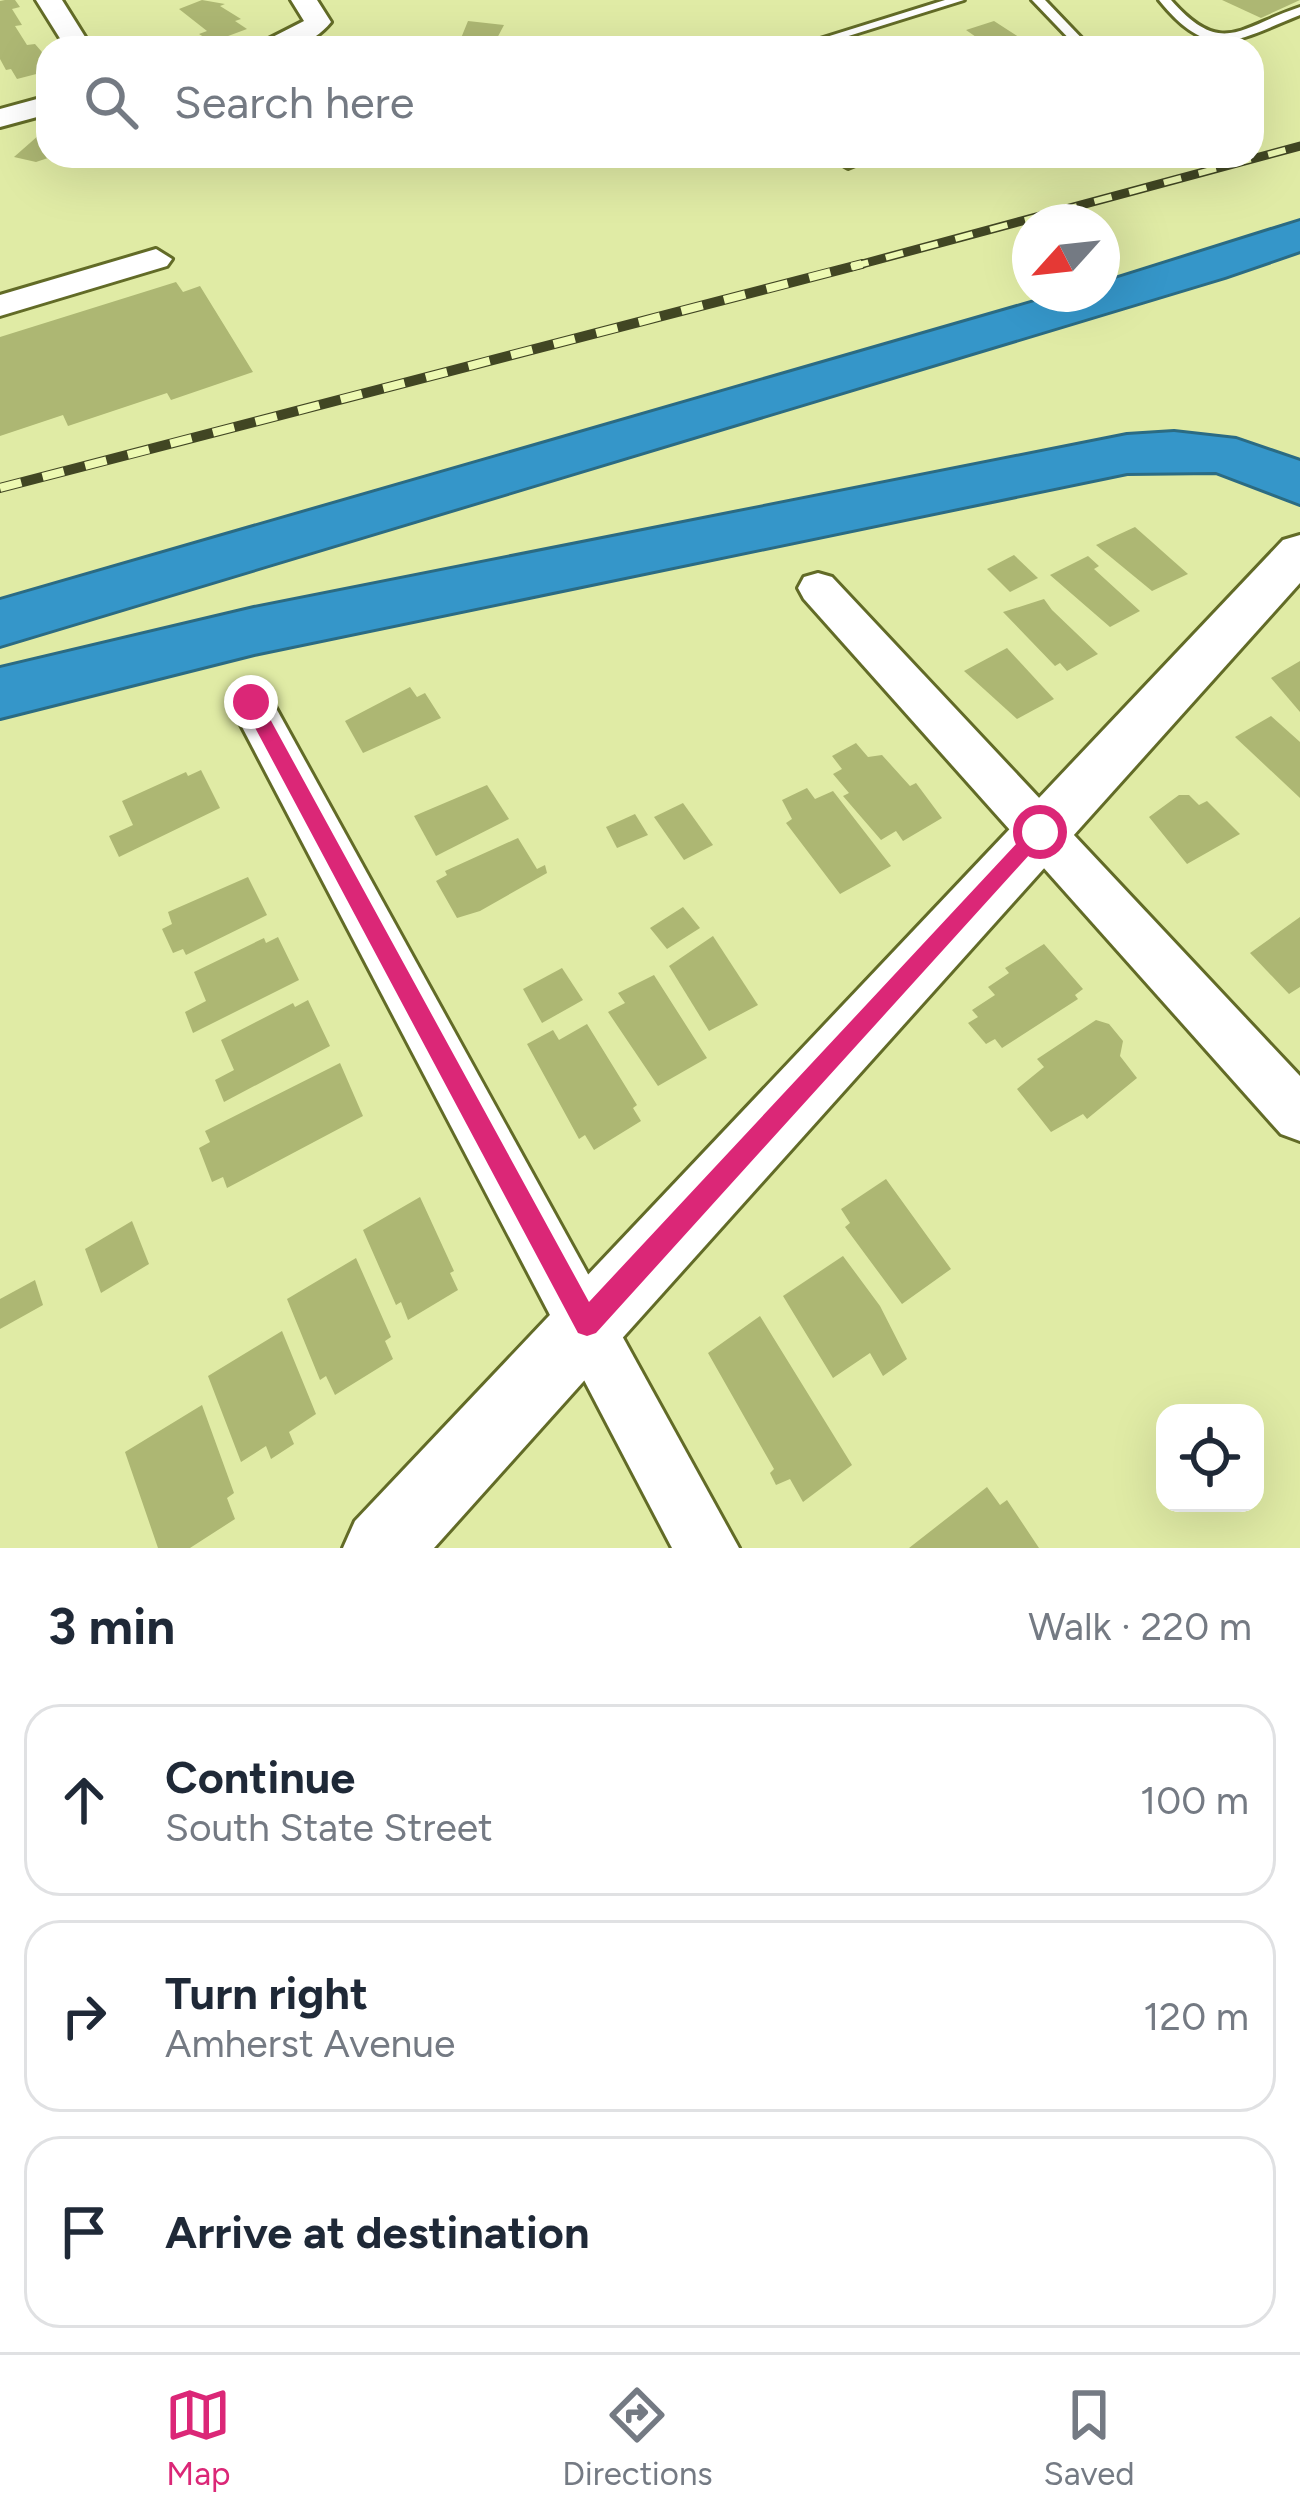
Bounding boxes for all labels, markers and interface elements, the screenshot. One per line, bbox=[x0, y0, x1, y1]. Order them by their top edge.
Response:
search box bbox=[36, 36, 1264, 168]
icon: search bbox=[78, 69, 144, 135]
text: Search here bbox=[174, 75, 414, 129]
north arrow bbox=[1012, 204, 1120, 312]
route end bbox=[224, 675, 278, 729]
route start bbox=[1013, 805, 1067, 859]
map controls bbox=[1156, 1404, 1264, 1512]
button: locate bbox=[1156, 1404, 1264, 1512]
text: 3 min bbox=[48, 1596, 175, 1657]
text: Walk · 220 m bbox=[1028, 1603, 1252, 1650]
text: Continue bbox=[165, 1750, 355, 1804]
icon: ahead bbox=[51, 1767, 117, 1833]
text: 100 m bbox=[1140, 1777, 1249, 1824]
text: South State Street bbox=[165, 1804, 493, 1851]
text: Turn right bbox=[165, 1966, 368, 2020]
icon: right bbox=[51, 1983, 117, 2049]
text: 120 m bbox=[1143, 1993, 1249, 2040]
text: Amherst Avenue bbox=[165, 2020, 455, 2067]
icon: arrive bbox=[51, 2199, 117, 2265]
text: Arrive at destination bbox=[165, 2205, 589, 2259]
tab: Map bbox=[165, 2382, 231, 2493]
tab: Directions bbox=[562, 2382, 713, 2493]
tab: Saved bbox=[1044, 2382, 1135, 2493]

